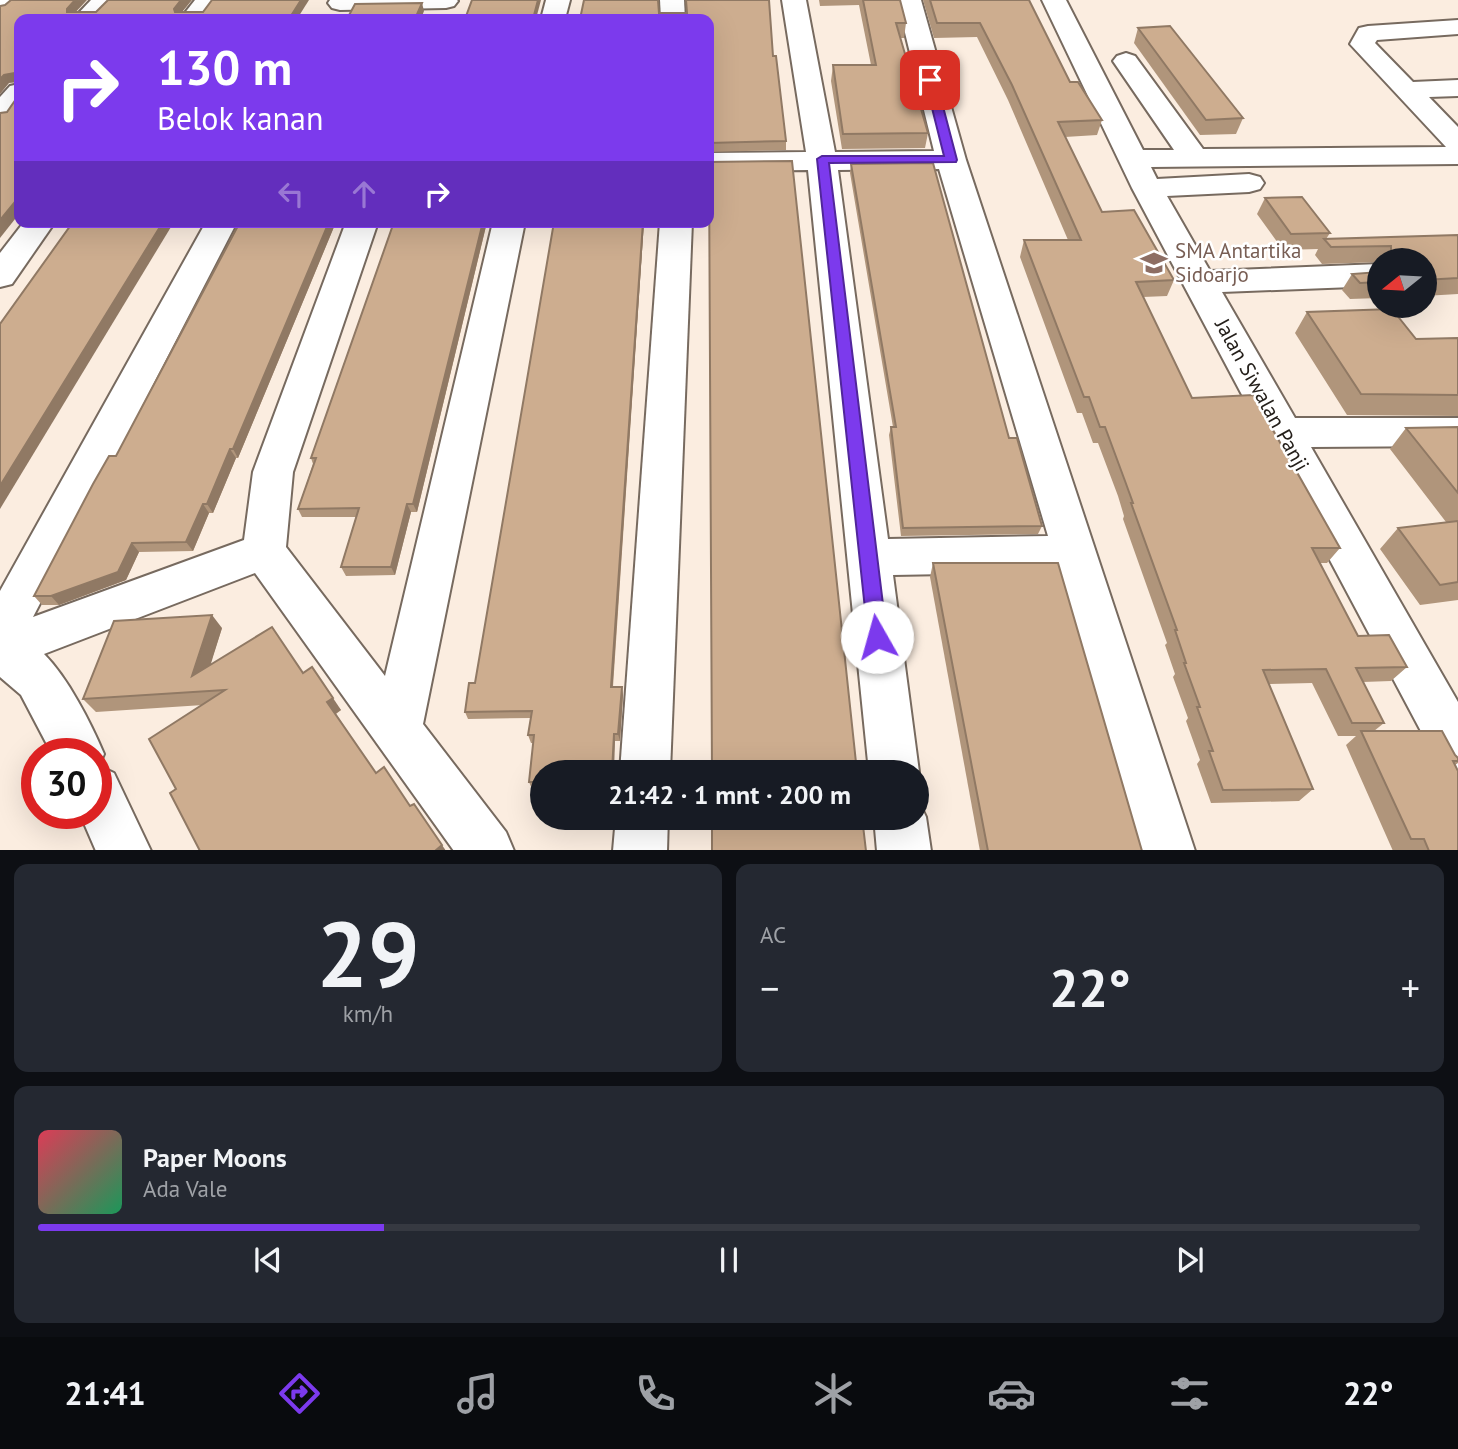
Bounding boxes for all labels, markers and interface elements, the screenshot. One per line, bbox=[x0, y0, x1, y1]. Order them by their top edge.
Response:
text: 130 m bbox=[157, 35, 292, 99]
icon: right bbox=[42, 42, 133, 133]
pin bbox=[900, 50, 960, 110]
icon: arrive bbox=[911, 61, 949, 99]
text: Belok kanan bbox=[157, 97, 323, 139]
icon: left bbox=[272, 175, 310, 213]
icon: ahead bbox=[345, 175, 383, 213]
icon: right bbox=[418, 175, 456, 213]
place label: SMA Antartika Sidoarjo bbox=[1175, 237, 1301, 288]
school or university icon: SMA Antartika Sidoarjo bbox=[1139, 248, 1169, 278]
north arrow bbox=[1367, 248, 1437, 318]
map controls bbox=[1367, 248, 1437, 318]
street label: Jalan Siwalan Panji bbox=[1209, 313, 1316, 476]
position arrow bbox=[840, 600, 914, 674]
speed limit sign: 30 bbox=[21, 738, 112, 829]
text: 21:42 · 1 mnt · 200 m bbox=[608, 778, 851, 811]
text: 29 bbox=[316, 894, 420, 1012]
text: AC bbox=[760, 920, 786, 949]
text: 22° bbox=[1049, 954, 1131, 1021]
text: − bbox=[760, 963, 779, 1012]
text: + bbox=[1401, 963, 1420, 1012]
text: km/h bbox=[343, 999, 393, 1028]
text: Paper Moons bbox=[143, 1141, 287, 1174]
text: Ada Vale bbox=[143, 1174, 227, 1203]
icon: previous bbox=[249, 1241, 287, 1279]
icon: pause bbox=[710, 1241, 748, 1279]
icon: next bbox=[1171, 1241, 1209, 1279]
icon: directions bbox=[275, 1369, 324, 1418]
icon: music bbox=[453, 1369, 502, 1418]
icon: phone bbox=[631, 1369, 680, 1418]
icon: climate bbox=[809, 1369, 858, 1418]
icon: car bbox=[987, 1369, 1036, 1418]
icon: filters bbox=[1165, 1369, 1214, 1418]
text: 21:41 bbox=[65, 1372, 146, 1414]
text: 22° bbox=[1343, 1372, 1393, 1414]

